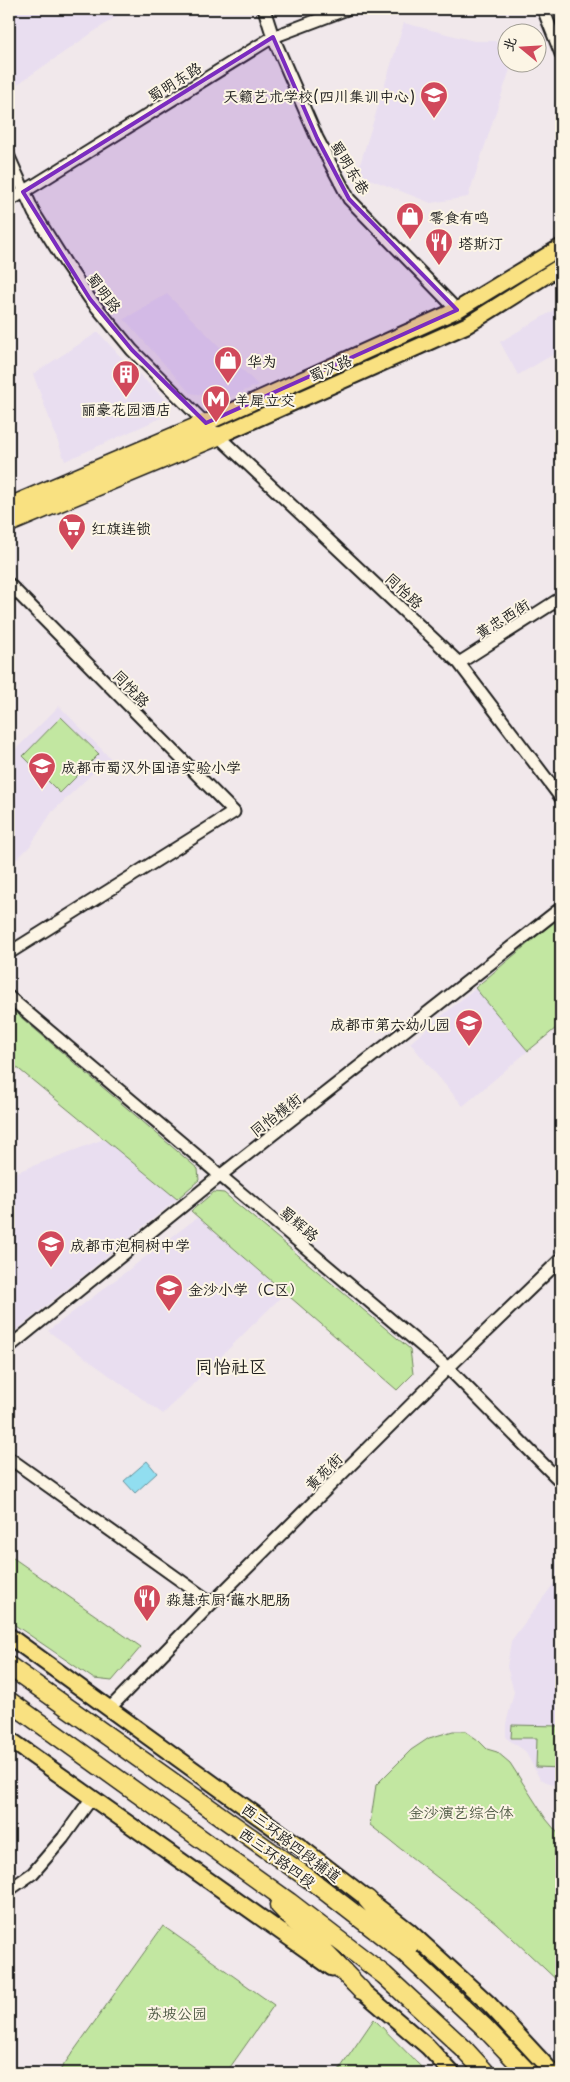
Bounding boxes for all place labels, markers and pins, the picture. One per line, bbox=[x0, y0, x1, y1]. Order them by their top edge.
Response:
school or university icon: 天籁艺术学校(四川集训中心) bbox=[419, 80, 449, 119]
place label: 天籁艺术学校(四川集训中心) bbox=[223, 84, 415, 107]
shop icon: 零食有鸣 bbox=[395, 201, 425, 240]
place label: 零食有鸣 bbox=[429, 205, 489, 228]
restaurant icon: 塔斯汀 bbox=[424, 227, 454, 266]
place label: 塔斯汀 bbox=[458, 231, 503, 254]
shop icon: 华为 bbox=[213, 345, 243, 384]
place label: 华为 bbox=[247, 349, 277, 372]
building icon: 丽豪花园酒店 bbox=[111, 359, 141, 398]
metro station icon: 羊犀立交 bbox=[201, 384, 231, 423]
place label: 羊犀立交 bbox=[235, 388, 295, 411]
place label: 丽豪花园酒店 bbox=[81, 397, 171, 420]
supermarket icon: 红旗连锁 bbox=[57, 512, 87, 551]
place label: 红旗连锁 bbox=[91, 516, 151, 539]
school or university icon: 成都市蜀汉外国语实验小学 bbox=[27, 751, 57, 790]
place label: 成都市蜀汉外国语实验小学 bbox=[61, 755, 241, 778]
school or university icon: 成都市第六幼儿园 bbox=[454, 1008, 484, 1047]
place label: 成都市第六幼儿园 bbox=[330, 1012, 450, 1035]
school or university icon: 成都市泡桐树中学 bbox=[36, 1229, 66, 1268]
place label: 成都市泡桐树中学 bbox=[70, 1233, 190, 1256]
school or university icon: 金沙小学（C区） bbox=[154, 1273, 184, 1312]
place label: 金沙小学（C区） bbox=[188, 1277, 305, 1300]
restaurant icon: 淼慧东厨·蘸水肥肠 bbox=[132, 1583, 162, 1622]
place label: 淼慧东厨·蘸水肥肠 bbox=[166, 1587, 290, 1610]

